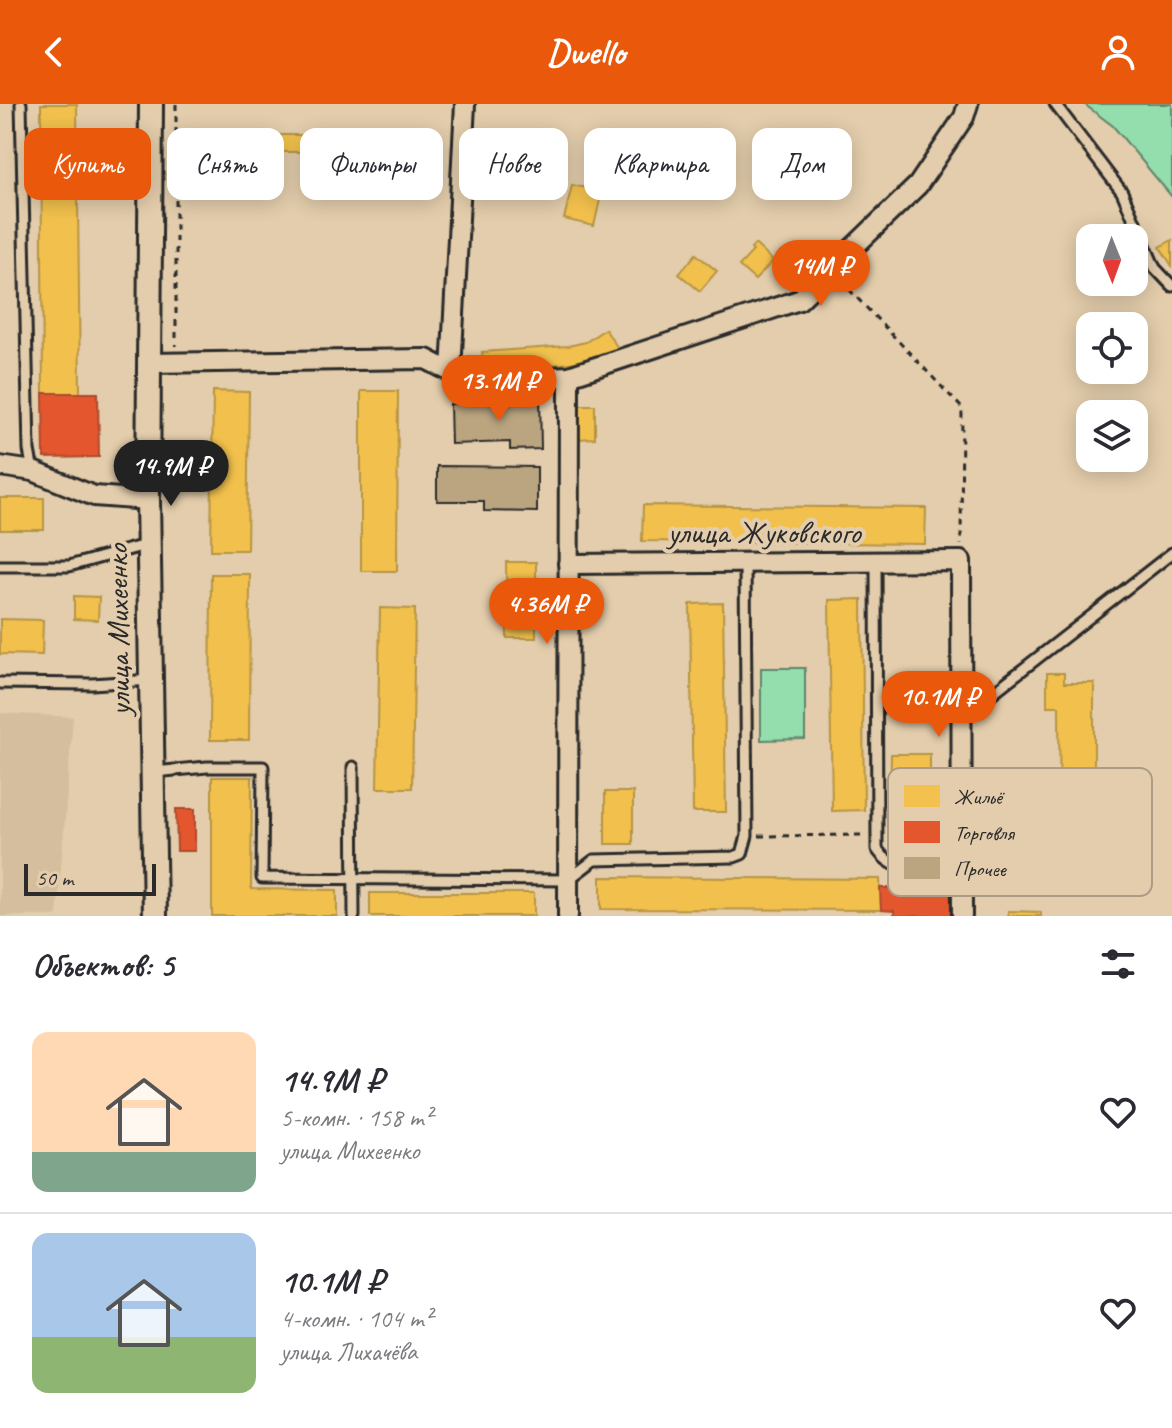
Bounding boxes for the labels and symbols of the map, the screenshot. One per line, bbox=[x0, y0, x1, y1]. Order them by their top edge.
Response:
north arrow bbox=[1076, 224, 1148, 296]
pin: 14M ₽ bbox=[765, 240, 877, 308]
pin: 13.1M ₽ bbox=[425, 355, 573, 423]
pin: 14.9M ₽ bbox=[97, 440, 245, 508]
street label: улица Жуковского bbox=[665, 512, 862, 553]
street label: улица Михеенко bbox=[96, 542, 140, 718]
pin: 4.36M ₽ bbox=[473, 578, 621, 646]
pin: 10.1M ₽ bbox=[865, 671, 1013, 739]
legend bbox=[888, 768, 1152, 896]
text: Жильё bbox=[954, 783, 1006, 811]
text: Торговля bbox=[954, 819, 1015, 847]
text: Прочее bbox=[954, 855, 1008, 883]
scale bar bbox=[24, 860, 156, 896]

